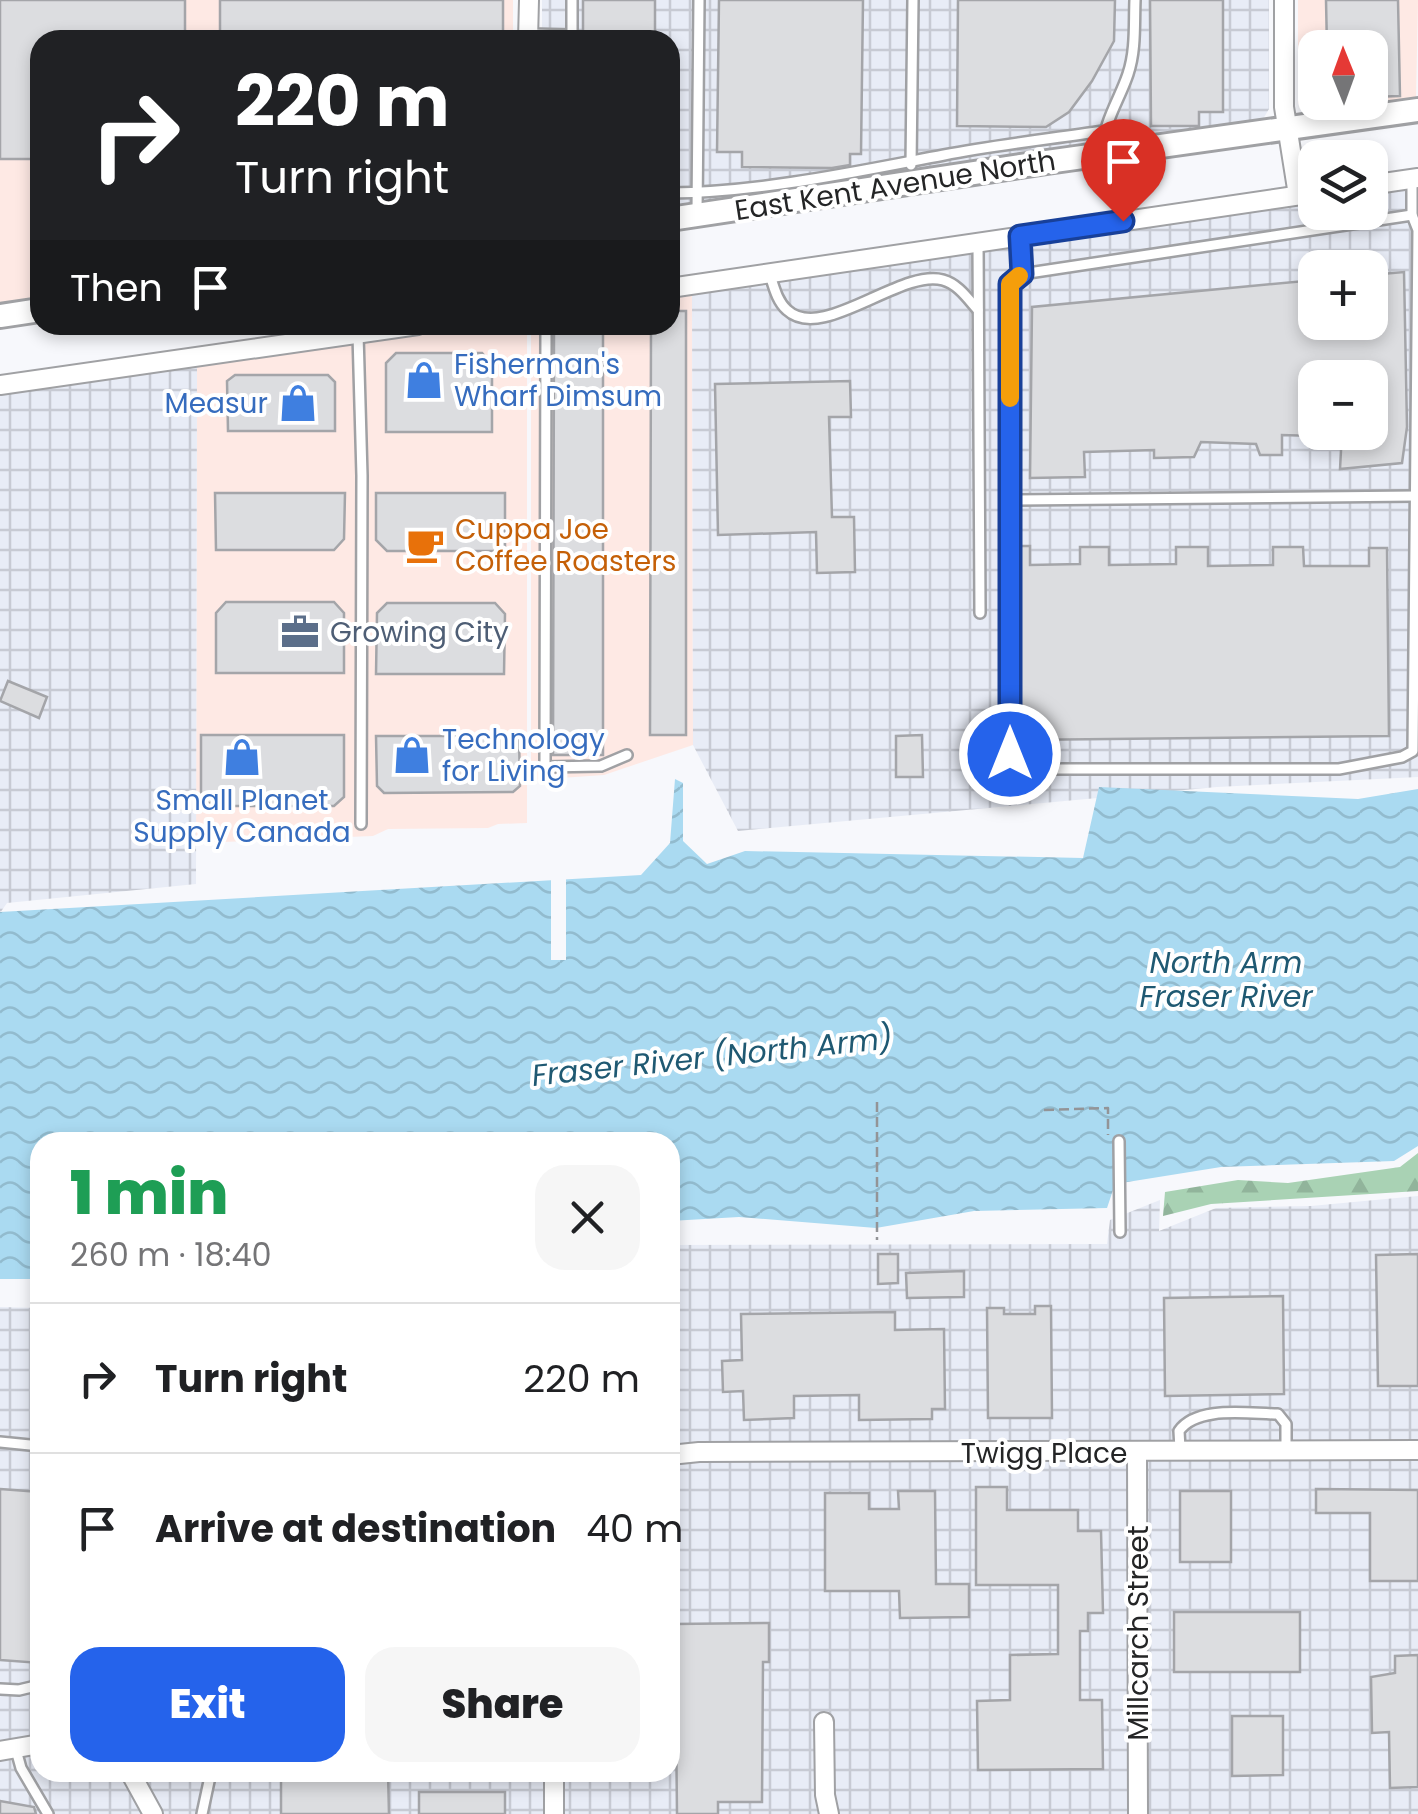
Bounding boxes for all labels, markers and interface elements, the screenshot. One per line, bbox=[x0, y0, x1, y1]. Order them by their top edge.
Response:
north arrow bbox=[1298, 30, 1388, 120]
map controls bbox=[1298, 30, 1388, 450]
text: 220 m bbox=[235, 52, 450, 151]
icon: right bbox=[70, 70, 200, 200]
pin bbox=[1081, 119, 1166, 222]
icon: arrive bbox=[1096, 134, 1151, 189]
button: layers bbox=[1298, 140, 1388, 230]
street label: East Kent Avenue North bbox=[732, 141, 1058, 230]
text: Turn right bbox=[235, 146, 449, 209]
button: + bbox=[1298, 250, 1388, 340]
icon: arrive bbox=[183, 260, 238, 315]
text: Then bbox=[70, 261, 163, 314]
place label: Fisherman's Wharf Dimsum bbox=[454, 345, 662, 416]
shop icon: Fisherman's Wharf Dimsum bbox=[403, 359, 445, 401]
button: − bbox=[1298, 360, 1388, 450]
shop icon: Measur bbox=[277, 382, 319, 424]
place label: Measur bbox=[165, 384, 268, 423]
place label: Cuppa Joe Coffee Roasters bbox=[455, 510, 676, 581]
cafe icon: Cuppa Joe Coffee Roasters bbox=[404, 524, 446, 566]
office icon: Growing City bbox=[279, 611, 321, 653]
place label: Growing City bbox=[330, 613, 509, 652]
position arrow bbox=[958, 702, 1062, 806]
place label: Technology for Living bbox=[442, 720, 605, 791]
shop icon: Technology for Living bbox=[391, 734, 433, 776]
shop icon: Small Planet Supply Canada bbox=[221, 736, 263, 778]
place label: Small Planet Supply Canada bbox=[133, 781, 351, 852]
water label: North Arm Fraser River bbox=[1139, 941, 1313, 1018]
water label: Fraser River (North Arm) bbox=[530, 1016, 894, 1097]
text: 1 min bbox=[70, 1151, 228, 1235]
button: close bbox=[535, 1165, 640, 1270]
text: 260 m · 18:40 bbox=[70, 1232, 272, 1277]
icon: right bbox=[70, 1351, 125, 1406]
text: Turn right bbox=[155, 1352, 347, 1405]
text: 220 m bbox=[523, 1352, 640, 1405]
street label: Twigg Place bbox=[961, 1434, 1127, 1473]
icon: arrive bbox=[70, 1501, 125, 1556]
text: Arrive at destination bbox=[155, 1502, 556, 1555]
text: 40 m bbox=[586, 1502, 683, 1555]
street label: Millcarch Street bbox=[1119, 1525, 1158, 1741]
button: Exit bbox=[70, 1647, 345, 1762]
button: Share bbox=[365, 1647, 640, 1762]

